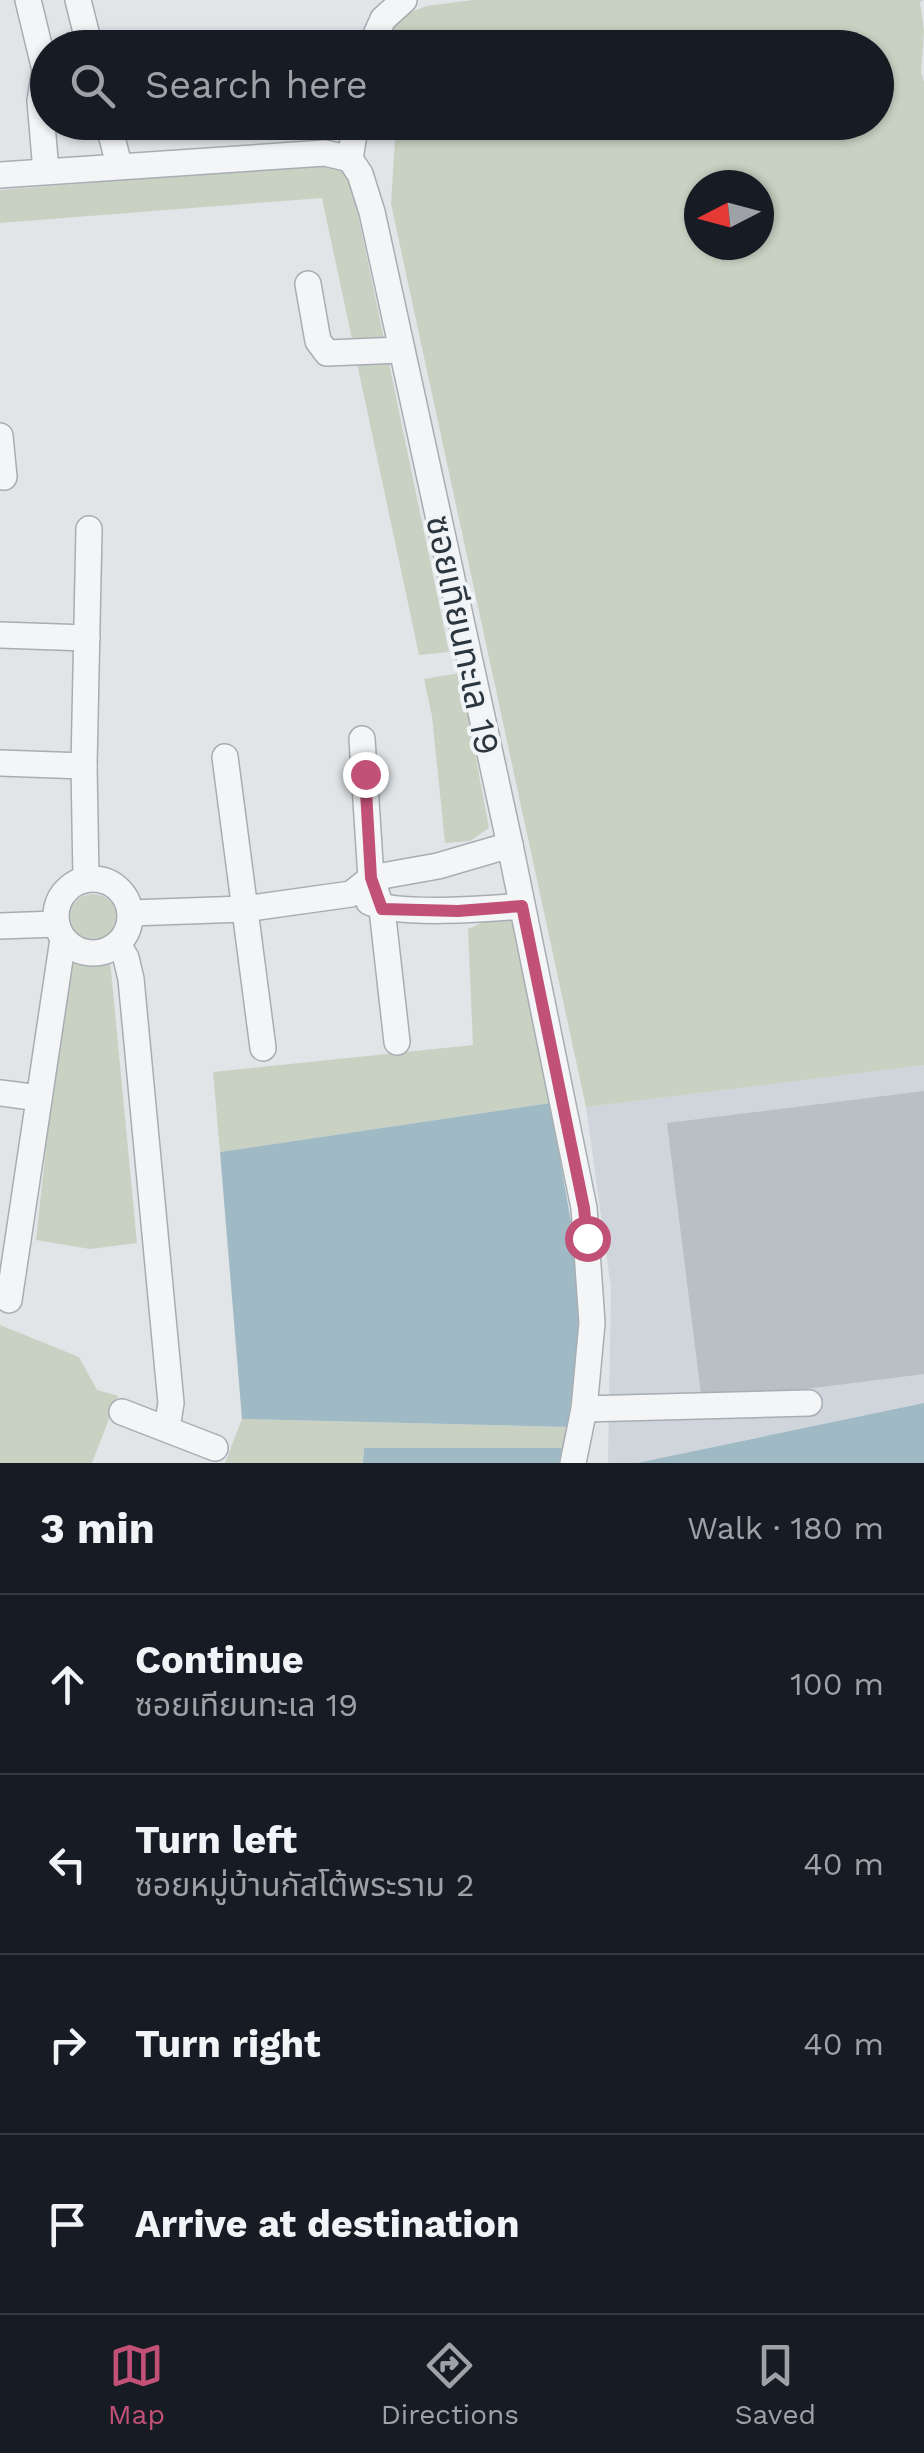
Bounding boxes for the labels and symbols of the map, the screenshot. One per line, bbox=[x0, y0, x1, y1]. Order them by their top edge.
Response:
north arrow bbox=[684, 170, 774, 260]
street label: ซอยเทียนทะเล 19 bbox=[417, 511, 509, 759]
route end bbox=[343, 752, 389, 798]
route start bbox=[565, 1216, 611, 1262]

